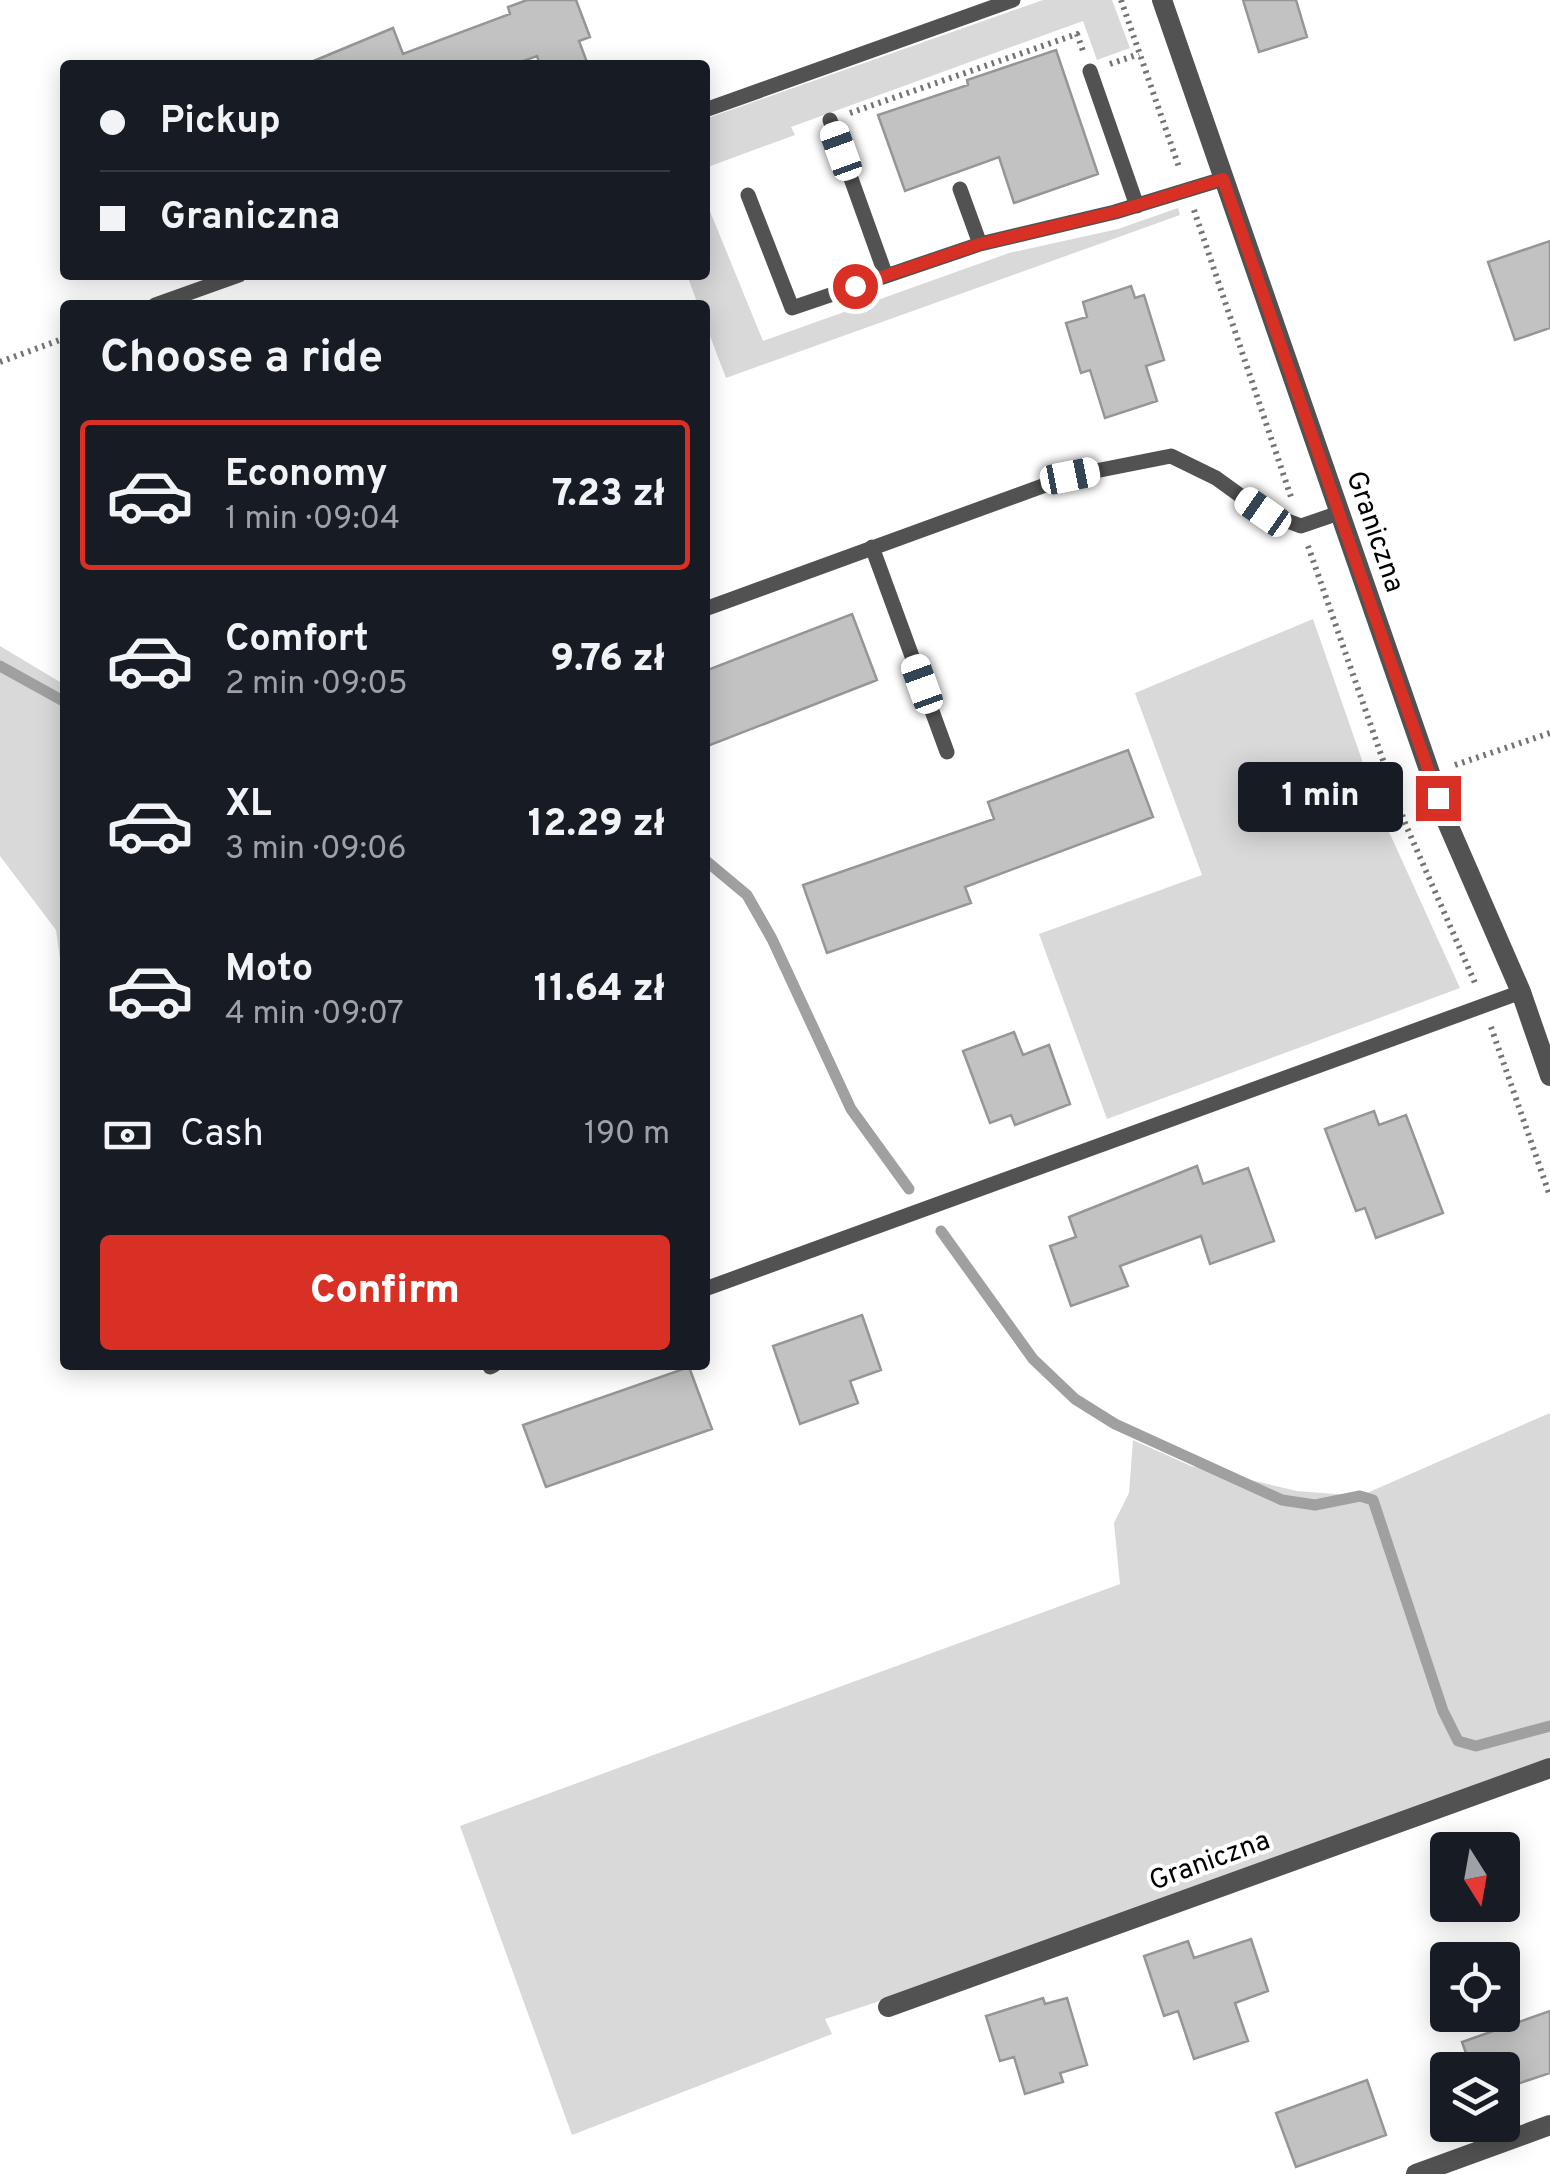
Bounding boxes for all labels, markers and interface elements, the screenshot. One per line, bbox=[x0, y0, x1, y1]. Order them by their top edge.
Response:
text: Pickup bbox=[160, 98, 281, 147]
car bbox=[817, 118, 865, 184]
text: Graniczna bbox=[160, 194, 341, 243]
route start bbox=[833, 264, 878, 309]
text: Choose a ride bbox=[100, 331, 383, 388]
icon: car bbox=[105, 450, 195, 540]
text: Economy bbox=[225, 451, 387, 500]
car bbox=[1038, 456, 1102, 496]
street label: Graniczna bbox=[1336, 467, 1412, 597]
text: 7.23 zł bbox=[552, 471, 665, 520]
car bbox=[1230, 483, 1296, 541]
text: 1 min · 09:04 bbox=[225, 500, 400, 540]
icon: car bbox=[105, 615, 195, 705]
text: Comfort bbox=[225, 616, 369, 665]
text: 9.76 zł bbox=[550, 636, 665, 685]
car bbox=[898, 651, 946, 717]
text: 2 min · 09:05 bbox=[225, 665, 408, 705]
callout: 1 min bbox=[1238, 763, 1403, 833]
route end bbox=[1416, 776, 1461, 821]
text: 1 min bbox=[1281, 777, 1360, 817]
icon: car bbox=[105, 780, 195, 870]
text: XL bbox=[225, 781, 272, 830]
text: 12.29 zł bbox=[528, 801, 665, 850]
text: 3 min · 09:06 bbox=[225, 830, 407, 870]
icon: car bbox=[105, 945, 195, 1035]
text: Moto bbox=[225, 946, 313, 995]
text: 11.64 zł bbox=[534, 966, 665, 1015]
text: 4 min · 09:07 bbox=[225, 995, 404, 1035]
icon: cash bbox=[100, 1108, 155, 1163]
text: Cash bbox=[180, 1111, 264, 1160]
text: 190 m bbox=[584, 1115, 670, 1155]
button: Confirm bbox=[100, 1235, 670, 1350]
street label: Graniczna bbox=[1145, 1824, 1275, 1900]
north arrow bbox=[1430, 1832, 1520, 1922]
map controls bbox=[1430, 1832, 1520, 2142]
button: locate bbox=[1430, 1942, 1520, 2032]
button: layers bbox=[1430, 2052, 1520, 2142]

